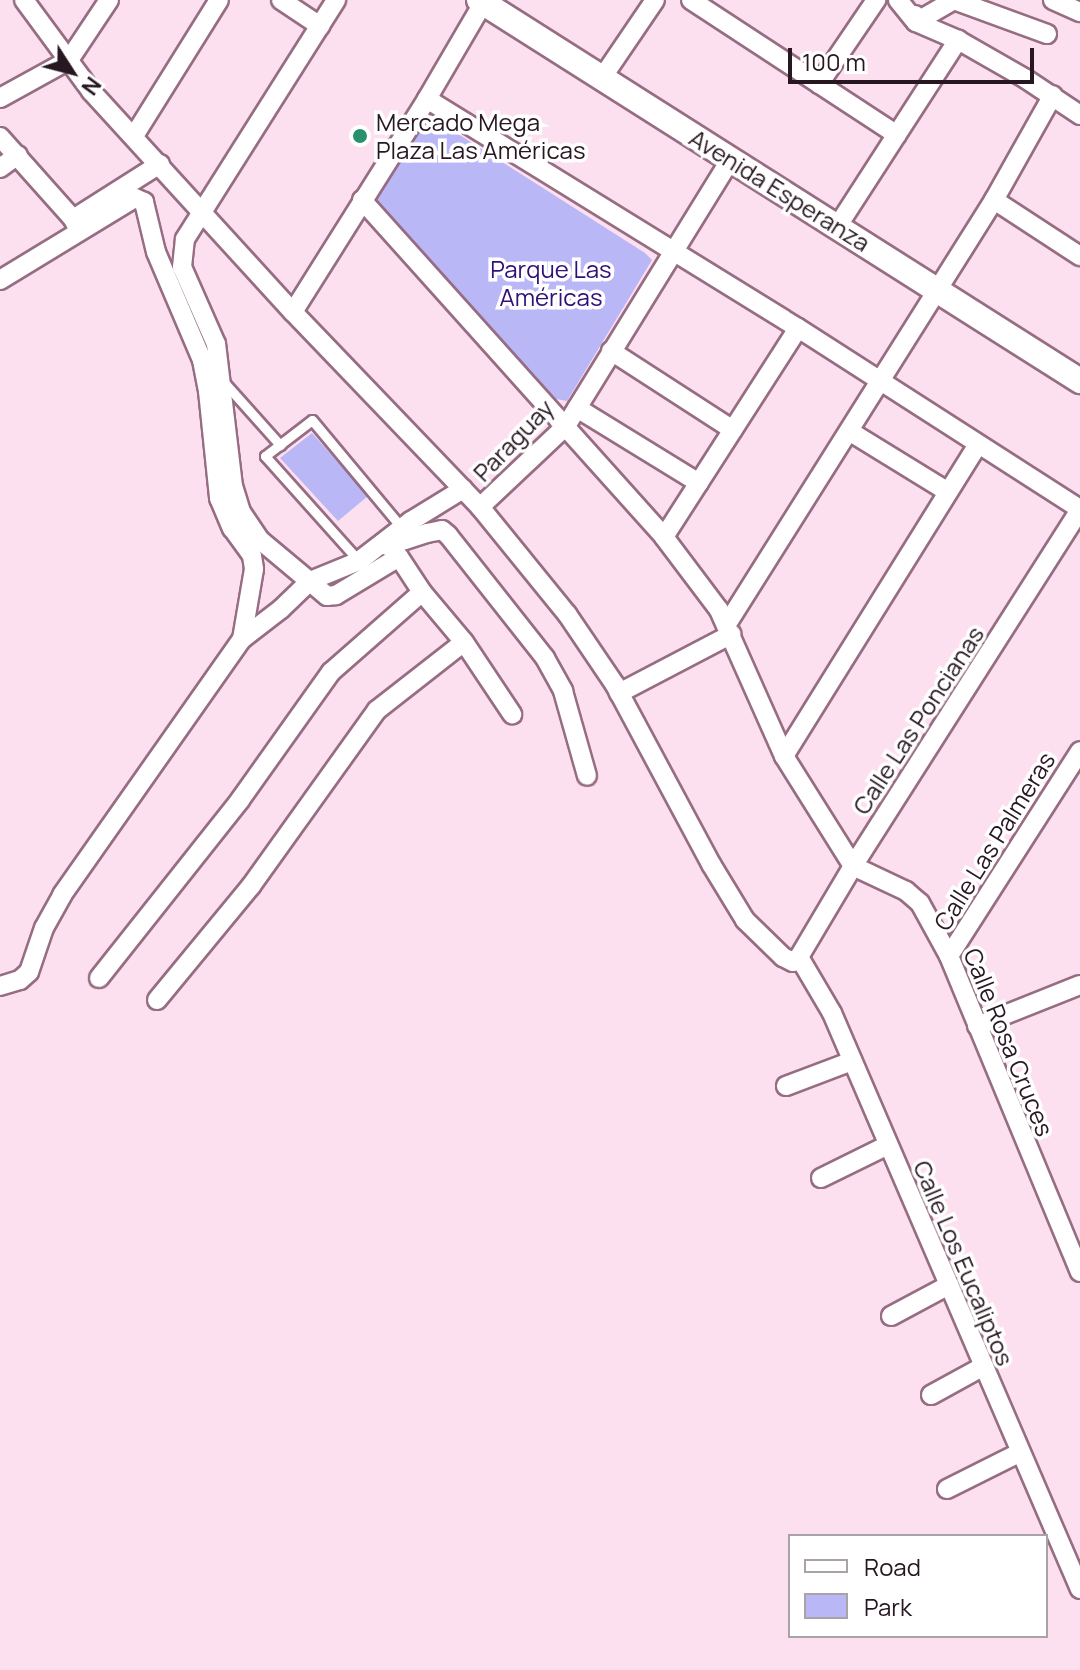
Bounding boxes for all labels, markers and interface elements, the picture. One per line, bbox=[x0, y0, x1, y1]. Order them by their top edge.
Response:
north arrow bbox=[32, 32, 112, 112]
scale bar bbox=[792, 32, 1038, 82]
text: 100 m bbox=[802, 45, 866, 78]
text: N bbox=[75, 71, 108, 101]
place label: Mercado Mega Plaza Las Américas bbox=[376, 108, 586, 164]
street label: Avenida Esperanza bbox=[684, 123, 876, 257]
marker: Mercado Mega Plaza Las Américas bbox=[351, 127, 369, 145]
park label: Parque Las Américas bbox=[490, 255, 612, 311]
street label: Paraguay bbox=[467, 393, 559, 487]
street label: Calle Las Poncianas bbox=[846, 621, 990, 819]
street label: Calle Las Palmeras bbox=[928, 747, 1060, 935]
street label: Calle Rosa Cruces bbox=[958, 944, 1060, 1140]
street label: Calle Los Eucaliptos bbox=[908, 1156, 1020, 1370]
legend bbox=[788, 1534, 1048, 1638]
text: Road bbox=[864, 1550, 921, 1583]
text: Park bbox=[864, 1590, 912, 1623]

